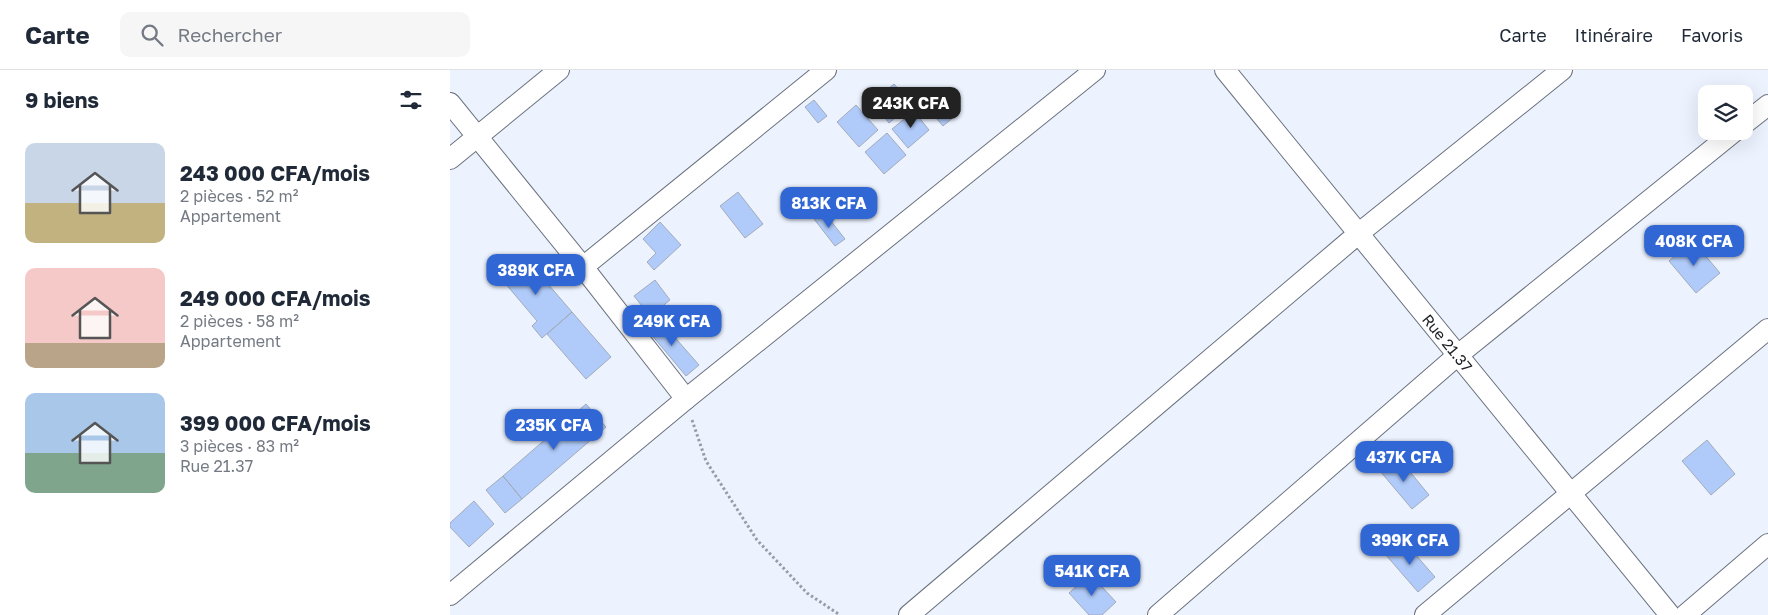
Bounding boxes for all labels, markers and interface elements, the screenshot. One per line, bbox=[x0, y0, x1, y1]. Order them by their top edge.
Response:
search box bbox=[120, 12, 470, 57]
text: Carte bbox=[25, 20, 90, 49]
icon: search bbox=[138, 21, 166, 49]
text: Rechercher bbox=[178, 23, 282, 46]
text: Carte bbox=[1499, 24, 1547, 46]
text: Itinéraire bbox=[1575, 24, 1653, 46]
text: Favoris bbox=[1681, 24, 1743, 46]
map controls bbox=[1698, 85, 1753, 140]
button: layers bbox=[1698, 85, 1753, 140]
icon: filters bbox=[397, 86, 425, 114]
text: 9 biens bbox=[25, 87, 99, 113]
pin: 243K CFA bbox=[859, 87, 963, 129]
text: 243K CFA bbox=[873, 93, 949, 113]
text: 243 000 CFA/mois bbox=[180, 160, 370, 186]
icon: home bbox=[65, 163, 125, 223]
text: 2 pièces · 52 m² bbox=[180, 186, 298, 206]
pin: 813K CFA bbox=[777, 186, 881, 229]
text: 813K CFA bbox=[791, 193, 867, 213]
text: Appartement bbox=[180, 206, 281, 226]
pin: 408K CFA bbox=[1642, 224, 1746, 267]
text: 408K CFA bbox=[1655, 231, 1733, 251]
pin: 389K CFA bbox=[484, 254, 588, 296]
text: 389K CFA bbox=[497, 260, 575, 280]
text: 249 000 CFA/mois bbox=[180, 285, 371, 311]
icon: home bbox=[65, 288, 125, 348]
pin: 249K CFA bbox=[620, 304, 724, 347]
street label: Rue 21.37 bbox=[1419, 310, 1476, 375]
text: 2 pièces · 58 m² bbox=[180, 311, 299, 331]
text: 249K CFA bbox=[634, 311, 710, 331]
text: Appartement bbox=[180, 331, 281, 351]
pin: 235K CFA bbox=[502, 408, 606, 451]
text: 399 000 CFA/mois bbox=[180, 410, 371, 436]
icon: home bbox=[65, 413, 125, 473]
text: 235K CFA bbox=[516, 415, 592, 435]
text: 3 pièces · 83 m² bbox=[180, 436, 299, 456]
pin: 437K CFA bbox=[1352, 440, 1456, 483]
text: 437K CFA bbox=[1366, 447, 1442, 467]
text: Rue 21.37 bbox=[180, 456, 253, 476]
pin: 399K CFA bbox=[1358, 524, 1462, 566]
text: 399K CFA bbox=[1371, 530, 1449, 550]
pin: 541K CFA bbox=[1040, 554, 1144, 597]
text: 541K CFA bbox=[1054, 561, 1130, 581]

